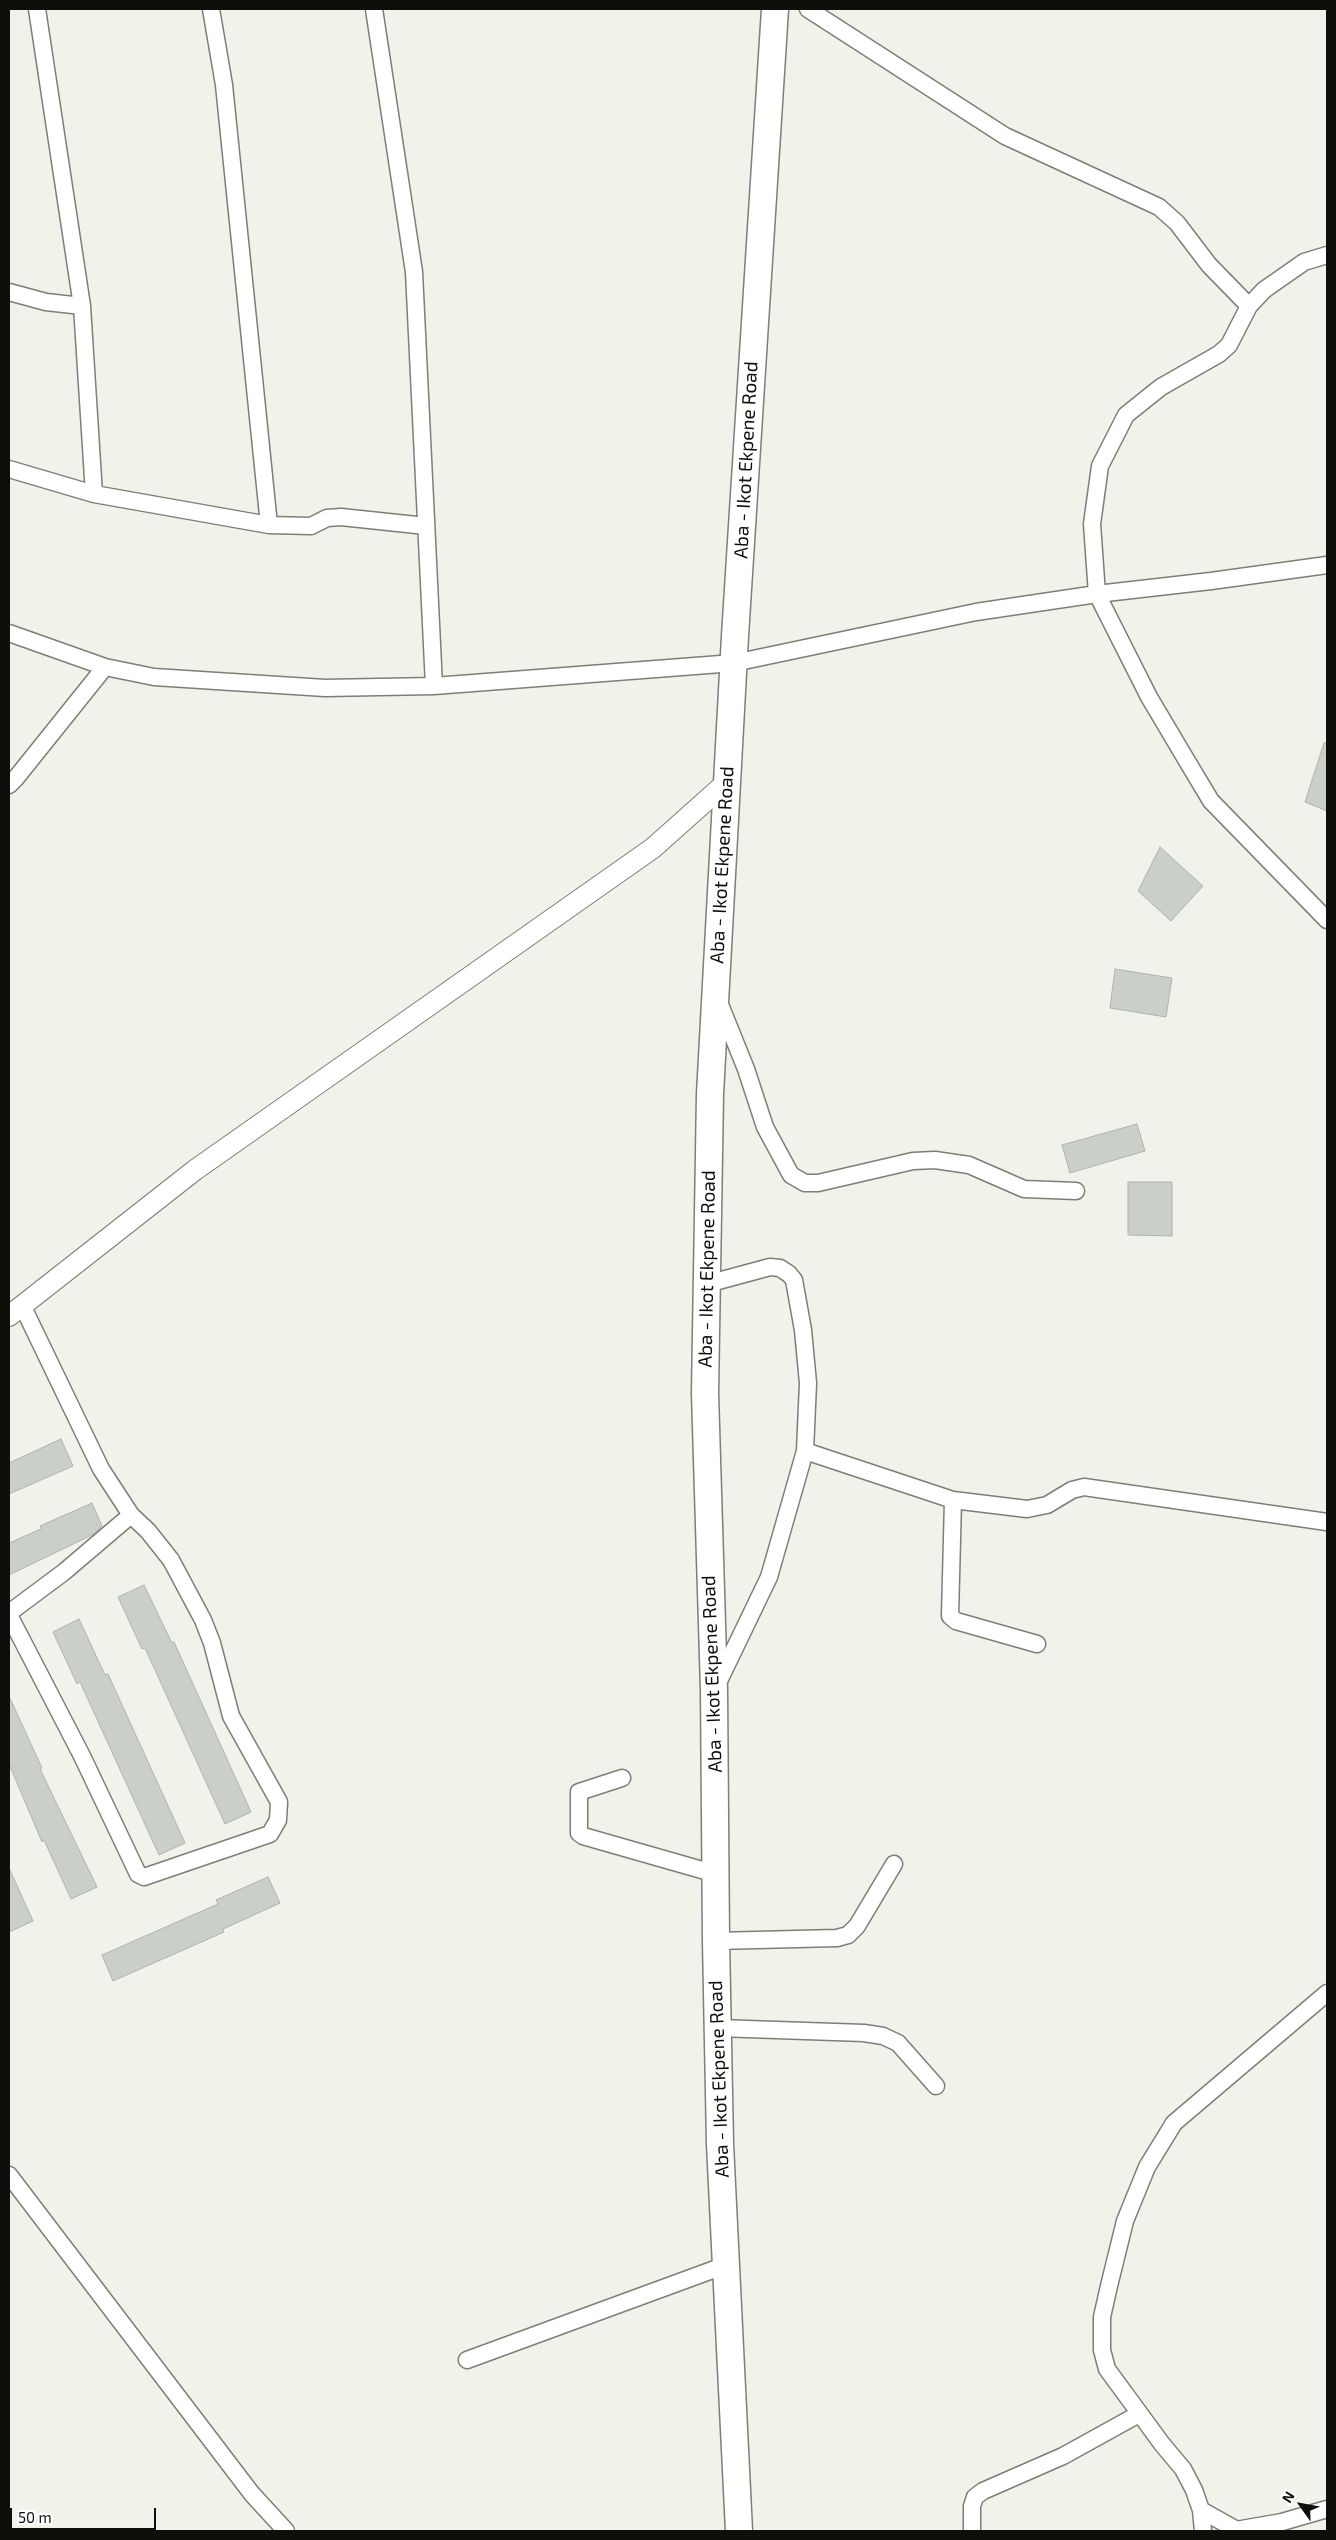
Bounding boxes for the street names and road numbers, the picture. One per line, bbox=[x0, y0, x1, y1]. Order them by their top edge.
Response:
street label: Aba - Ikot Ekpene Road bbox=[729, 361, 763, 559]
street label: Aba - Ikot Ekpene Road bbox=[705, 766, 739, 964]
street label: Aba - Ikot Ekpene Road bbox=[694, 1170, 720, 1368]
street label: Aba - Ikot Ekpene Road bbox=[697, 1575, 727, 1773]
street label: Aba - Ikot Ekpene Road bbox=[704, 1980, 734, 2178]

